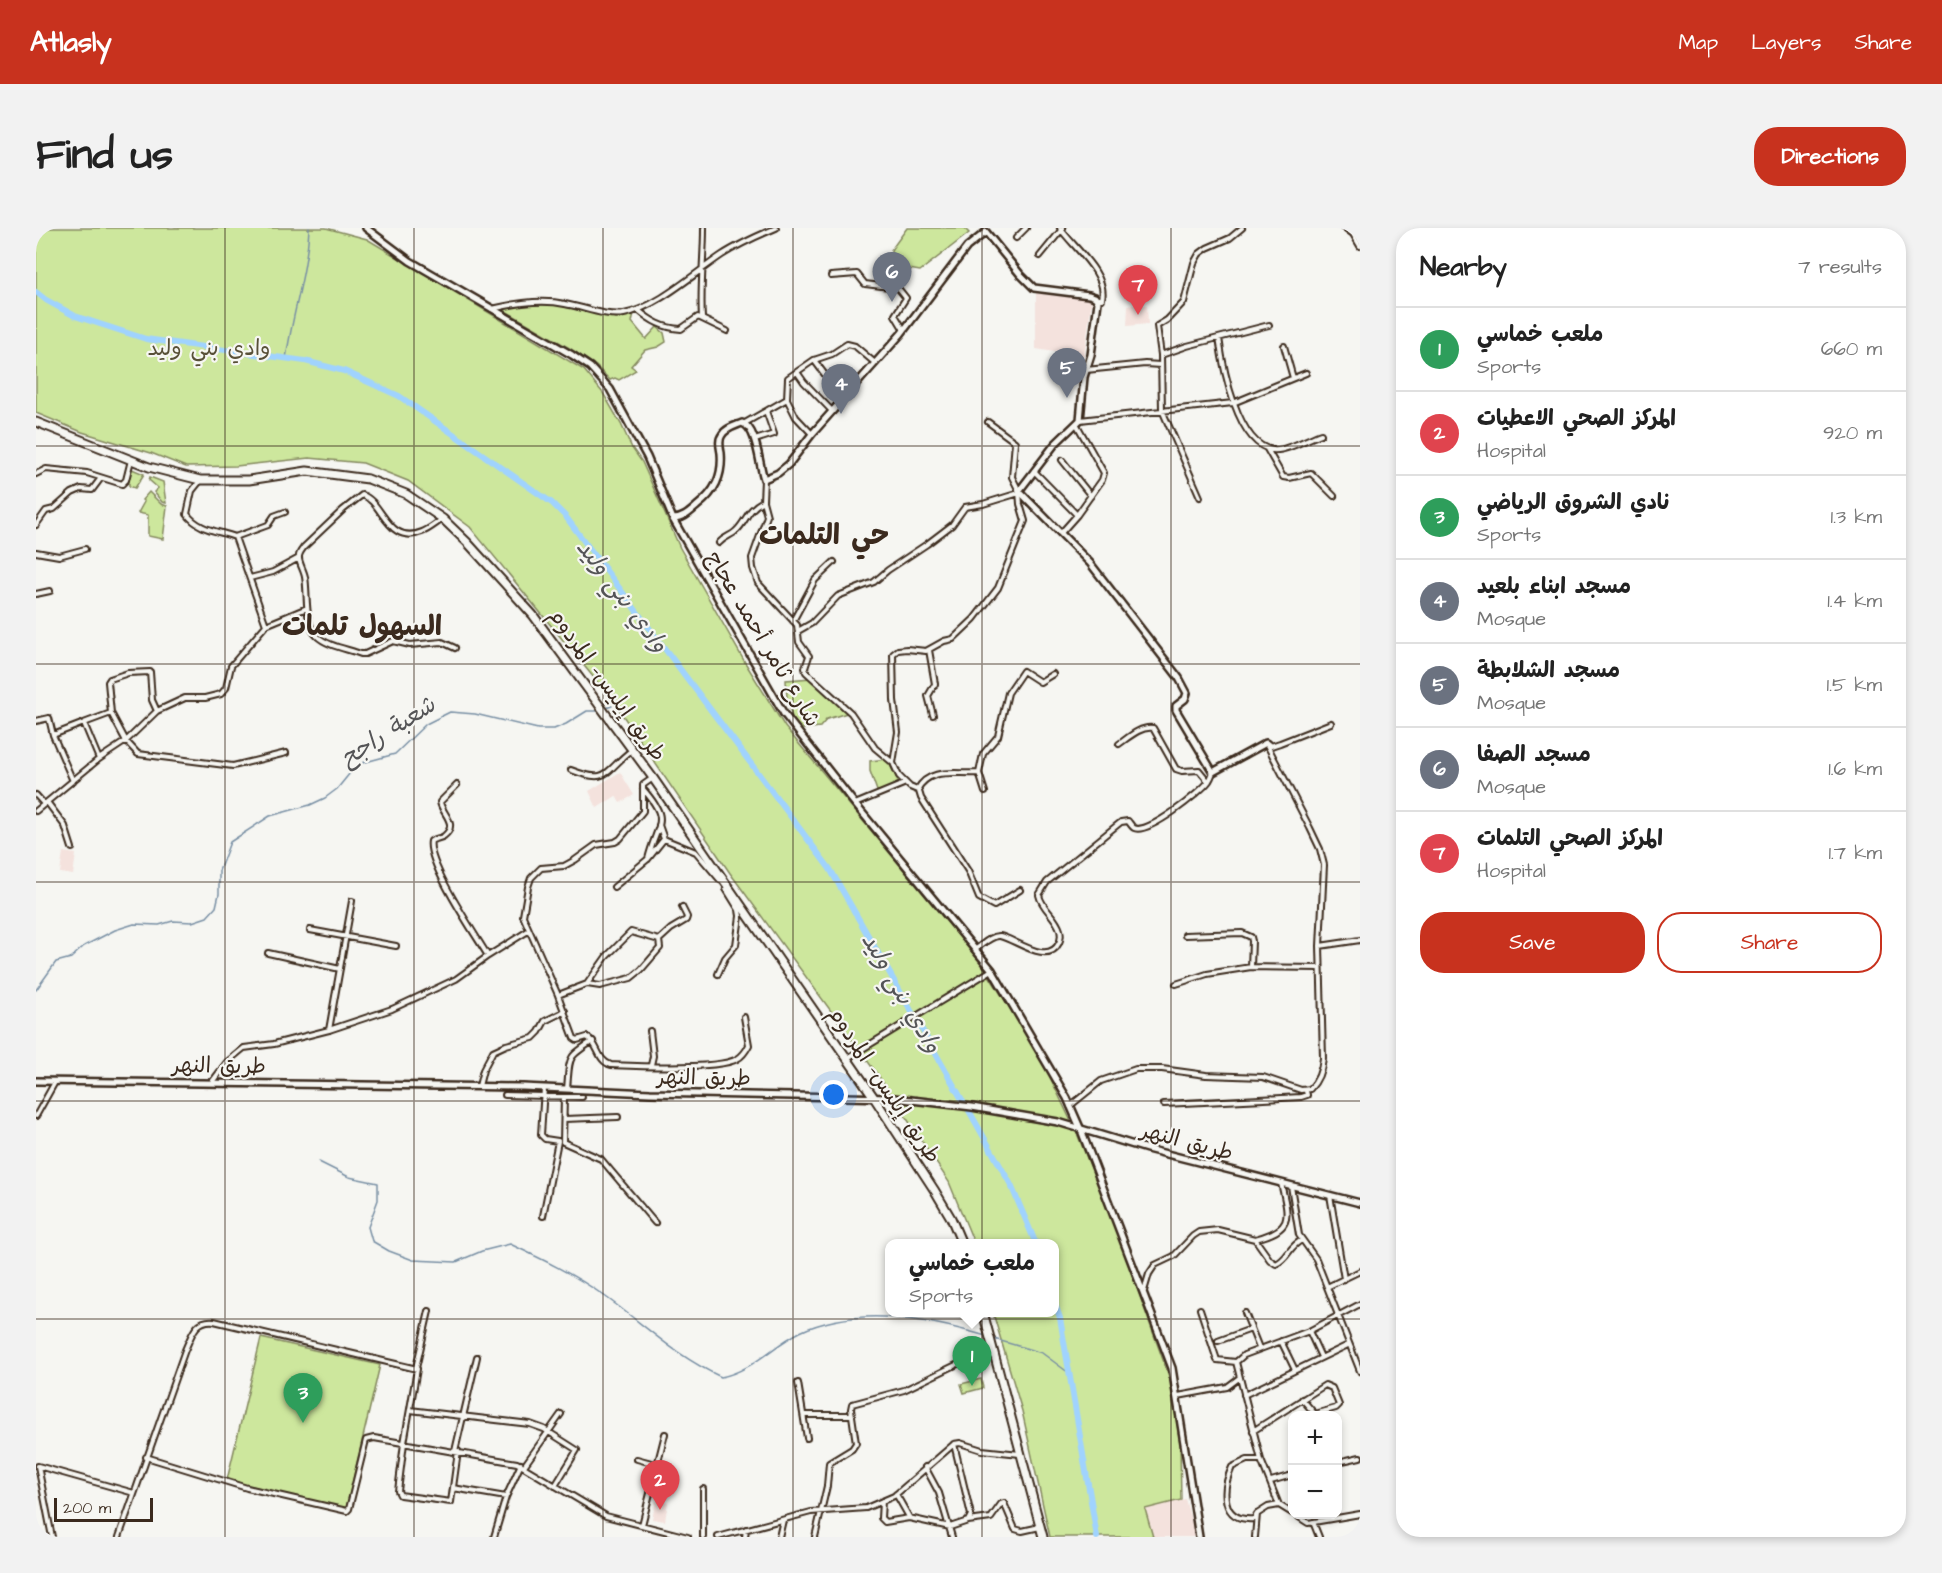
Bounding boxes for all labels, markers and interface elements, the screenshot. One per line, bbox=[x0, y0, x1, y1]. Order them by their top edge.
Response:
text: Atlasly bbox=[30, 23, 112, 62]
text: Map bbox=[1678, 28, 1718, 57]
text: Layers bbox=[1751, 28, 1821, 57]
text: Share bbox=[1854, 28, 1912, 57]
text: Find us bbox=[36, 127, 173, 185]
button: Directions bbox=[1754, 127, 1906, 186]
text: Nearby bbox=[1420, 249, 1507, 285]
pin: 6 bbox=[872, 253, 912, 302]
text: 7 results bbox=[1798, 253, 1882, 281]
pin: 7 bbox=[1118, 266, 1158, 315]
text: ملعب خماسي bbox=[1477, 319, 1603, 350]
park label: وادي بني وليد bbox=[148, 333, 270, 367]
text: 1 bbox=[1438, 335, 1441, 363]
text: 660 m bbox=[1821, 335, 1882, 363]
pin: 5 bbox=[1048, 348, 1086, 398]
text: Sports bbox=[1477, 353, 1541, 381]
pin: 4 bbox=[822, 364, 860, 414]
text: المركز الصحي الاعطيات bbox=[1477, 403, 1676, 434]
text: 2 bbox=[1434, 419, 1445, 447]
text: 920 m bbox=[1823, 419, 1882, 447]
text: Hospital bbox=[1477, 437, 1546, 465]
text: نادي الشروق الرياضي bbox=[1477, 487, 1669, 518]
text: 3 bbox=[1434, 503, 1445, 531]
text: 1.3 km bbox=[1831, 503, 1882, 531]
district label: حي التلمات bbox=[759, 516, 889, 560]
text: Sports bbox=[1477, 521, 1541, 549]
water label: وادي بني وليد bbox=[566, 532, 676, 662]
street label: شارع ثامر أحمد عجاج bbox=[698, 545, 828, 733]
text: مسجد ابناء بلعيد bbox=[1477, 571, 1631, 602]
text: 4 bbox=[1433, 587, 1446, 615]
text: 1.4 km bbox=[1827, 587, 1882, 615]
street label: طريق إيليس- المردوم bbox=[540, 602, 673, 769]
text: Mosque bbox=[1477, 605, 1546, 633]
district label: السهول تلمات bbox=[282, 607, 442, 646]
text: مسجد الشلابطة bbox=[1477, 655, 1620, 686]
text: 5 bbox=[1432, 671, 1447, 699]
text: 1.5 km bbox=[1827, 671, 1882, 699]
water label: شعبة راجح bbox=[333, 688, 443, 776]
text: Mosque bbox=[1477, 689, 1546, 717]
text: مسجد الصفا bbox=[1477, 739, 1591, 770]
text: 6 bbox=[1433, 755, 1446, 783]
text: 1.6 km bbox=[1828, 755, 1882, 783]
text: Mosque bbox=[1477, 773, 1546, 801]
text: المركز الصحي التلمات bbox=[1477, 823, 1663, 854]
text: 7 bbox=[1433, 839, 1446, 867]
text: 1.7 km bbox=[1828, 839, 1882, 867]
text: Hospital bbox=[1477, 857, 1546, 885]
button: Save bbox=[1420, 912, 1645, 973]
button: Share bbox=[1657, 912, 1882, 973]
water label: وادي بني وليد bbox=[850, 926, 949, 1061]
street label: طريق إيليس- المردوم bbox=[819, 1000, 948, 1170]
street label: طريق النهر bbox=[170, 1050, 266, 1082]
street label: طريق النهر bbox=[655, 1062, 751, 1094]
your location bbox=[819, 1080, 848, 1109]
street label: طريق النهر bbox=[1136, 1114, 1236, 1169]
popup bbox=[885, 1239, 1059, 1317]
text: ملعب خماسي bbox=[909, 1248, 1035, 1279]
text: Sports bbox=[909, 1282, 973, 1310]
pin: 1 bbox=[952, 1336, 992, 1386]
pin: 3 bbox=[284, 1374, 322, 1423]
map controls bbox=[1288, 1411, 1342, 1519]
button: + bbox=[1288, 1411, 1342, 1465]
pin: 2 bbox=[640, 1460, 680, 1510]
button: − bbox=[1288, 1465, 1342, 1519]
scale bar bbox=[54, 1495, 153, 1522]
text: 200 m bbox=[63, 1497, 111, 1519]

